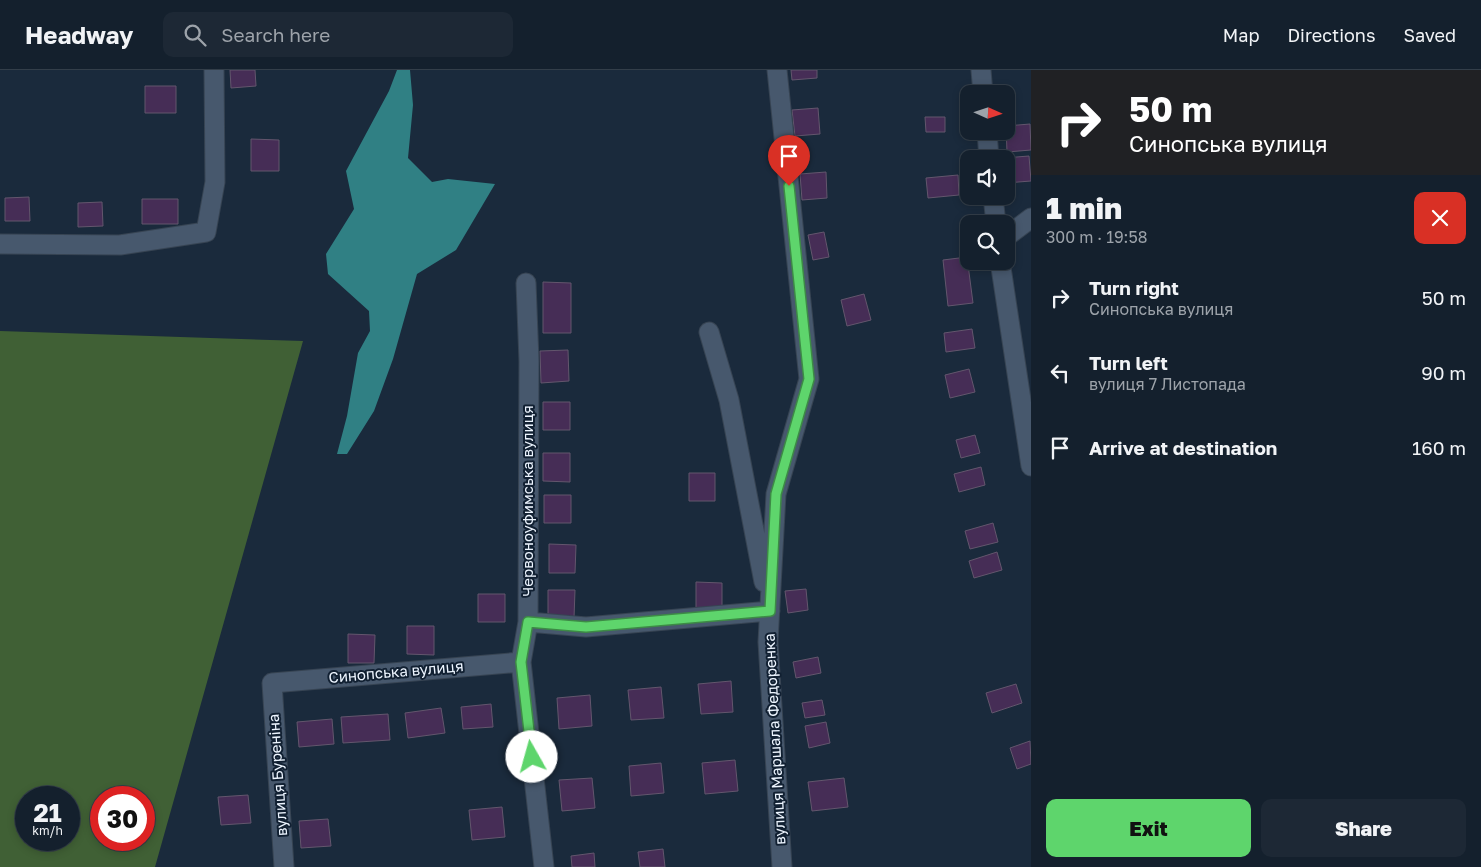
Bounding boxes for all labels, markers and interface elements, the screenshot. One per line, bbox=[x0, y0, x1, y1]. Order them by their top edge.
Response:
search box bbox=[163, 12, 513, 57]
text: Headway bbox=[25, 20, 133, 49]
icon: search bbox=[181, 21, 209, 49]
text: Search here bbox=[221, 23, 330, 46]
text: Map bbox=[1223, 24, 1259, 46]
text: Directions bbox=[1287, 24, 1375, 46]
text: Saved bbox=[1403, 24, 1456, 46]
north arrow bbox=[960, 85, 1015, 140]
map controls bbox=[960, 85, 1015, 270]
text: 50 m bbox=[1129, 88, 1212, 130]
icon: right bbox=[1046, 90, 1111, 155]
text: Синопська вулиця bbox=[1129, 130, 1328, 157]
pin bbox=[768, 135, 810, 186]
icon: arrive bbox=[775, 142, 803, 170]
button: sound bbox=[960, 150, 1015, 205]
text: 1 min bbox=[1046, 190, 1122, 226]
button: close bbox=[1414, 192, 1466, 244]
button: search bbox=[960, 215, 1015, 270]
text: 300 m · 19:58 bbox=[1046, 227, 1147, 247]
text: Turn right bbox=[1089, 276, 1179, 299]
icon: right bbox=[1046, 284, 1074, 312]
text: 50 m bbox=[1422, 286, 1466, 309]
text: Синопська вулиця bbox=[1089, 299, 1233, 319]
text: Turn left bbox=[1089, 351, 1168, 374]
icon: left bbox=[1046, 359, 1074, 387]
text: 90 m bbox=[1421, 361, 1466, 384]
text: вулиця 7 Листопада bbox=[1089, 374, 1246, 394]
street label: Червоноуфимська вулиця bbox=[518, 405, 536, 597]
icon: arrive bbox=[1046, 434, 1074, 462]
text: Arrive at destination bbox=[1089, 436, 1277, 459]
text: 160 m bbox=[1412, 436, 1466, 459]
street label: вулиця Маршала Федоренка bbox=[759, 633, 789, 845]
street label: Синопська вулиця bbox=[328, 656, 464, 686]
street label: вулиця Буреніна bbox=[264, 713, 290, 837]
position arrow bbox=[505, 730, 557, 782]
speed limit sign: 30 bbox=[90, 786, 155, 851]
text: 21 bbox=[33, 797, 62, 828]
button: Exit bbox=[1046, 799, 1251, 857]
button: Share bbox=[1261, 799, 1466, 857]
text: km/h bbox=[32, 823, 63, 838]

